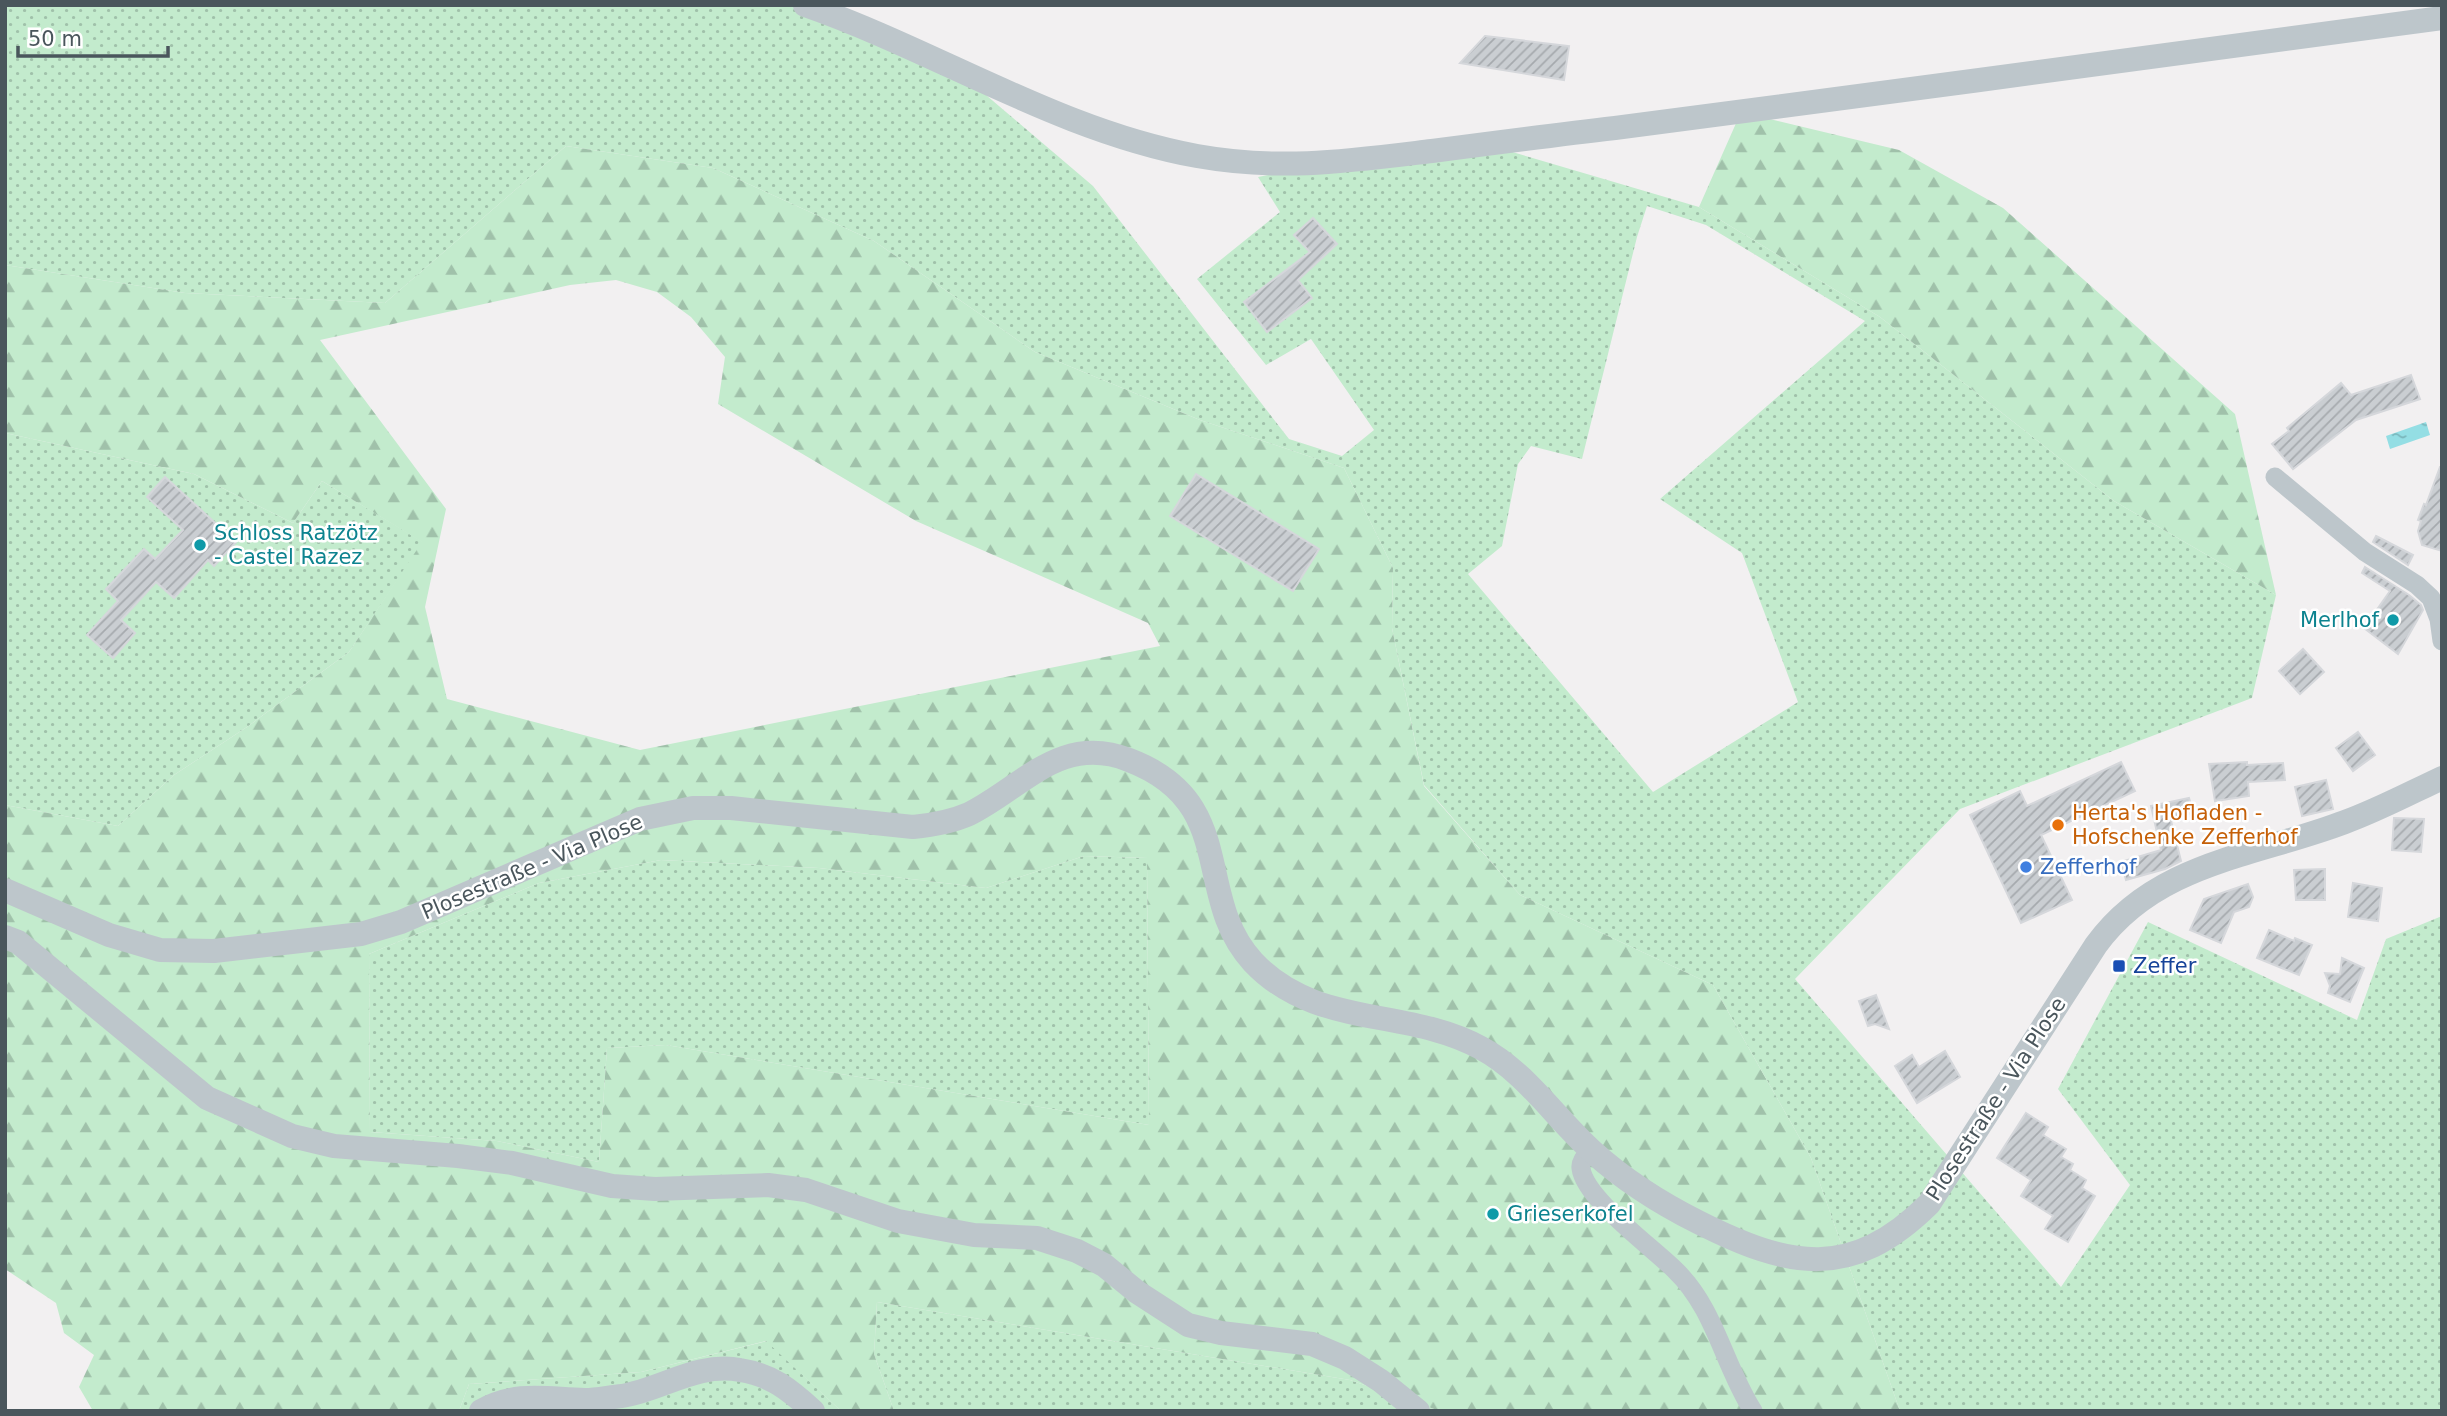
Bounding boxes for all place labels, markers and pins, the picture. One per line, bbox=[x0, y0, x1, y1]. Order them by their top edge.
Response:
place label: Schloss Ratzötz - Castel Razez bbox=[214, 521, 378, 569]
marker: Schloss Ratzötz - Castel Razez bbox=[192, 537, 208, 553]
place label: Merlhof bbox=[2300, 608, 2380, 632]
marker: Merlhof bbox=[2385, 612, 2401, 628]
place label: Herta's Hofladen - Hofschenke Zefferhof bbox=[2072, 801, 2298, 849]
marker: Herta's Hofladen - Hofschenke Zefferhof bbox=[2050, 817, 2066, 833]
place label: Zefferhof bbox=[2040, 855, 2137, 879]
marker: Zefferhof bbox=[2018, 859, 2034, 875]
place label: Zeffer bbox=[2133, 954, 2197, 978]
marker: Zeffer bbox=[2111, 958, 2127, 974]
place label: Grieserkofel bbox=[1507, 1202, 1634, 1226]
marker: Grieserkofel bbox=[1485, 1206, 1501, 1222]

